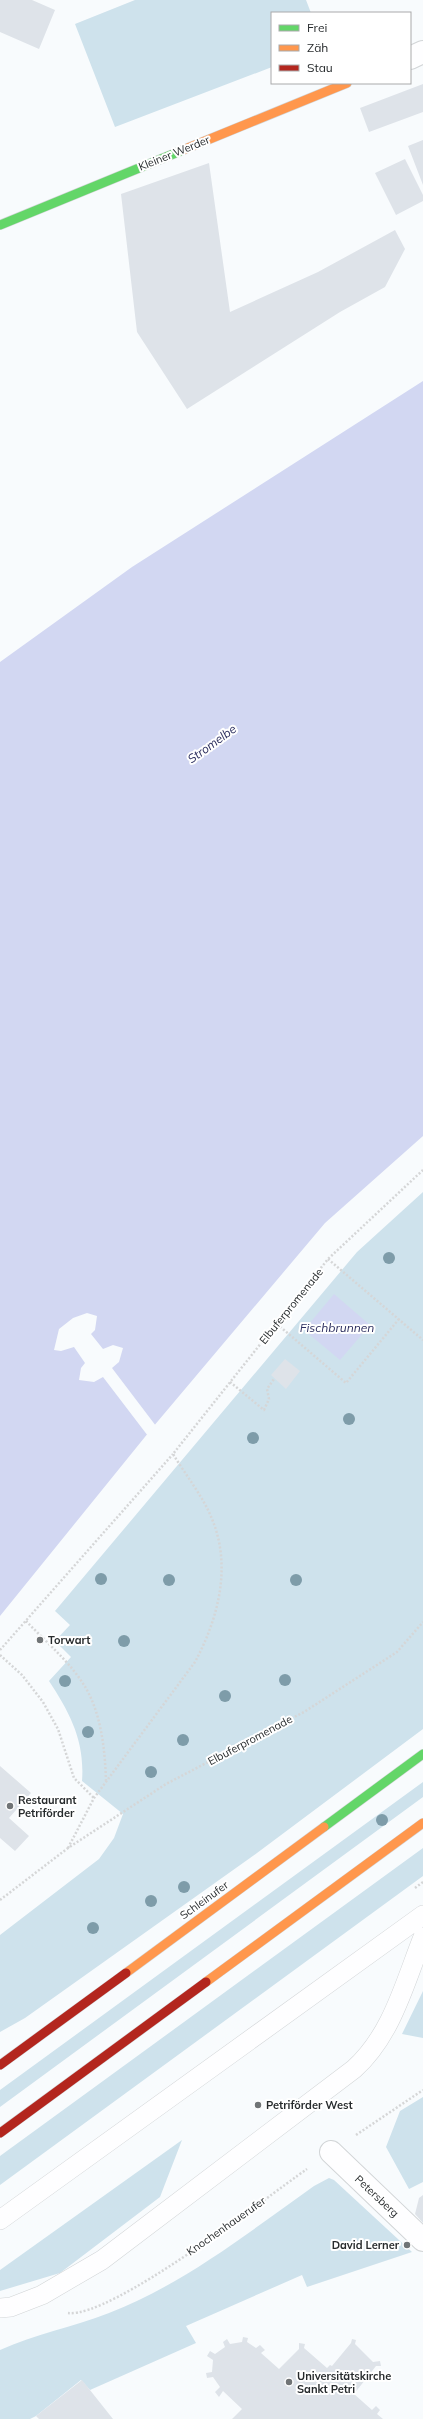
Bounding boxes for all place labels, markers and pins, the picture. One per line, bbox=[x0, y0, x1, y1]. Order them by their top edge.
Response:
place label: Torwart bbox=[48, 1633, 90, 1647]
marker: Torwart bbox=[35, 1635, 45, 1645]
place label: Restaurant Petriförder bbox=[18, 1793, 77, 1820]
marker: Restaurant Petriförder bbox=[5, 1801, 15, 1811]
place label: Petriförder West bbox=[266, 2098, 353, 2112]
marker: Petriförder West bbox=[253, 2100, 263, 2110]
place label: David Lerner bbox=[332, 2238, 400, 2252]
marker: David Lerner bbox=[402, 2240, 412, 2250]
place label: Universitätskirche Sankt Petri bbox=[297, 2369, 391, 2396]
marker: Universitätskirche Sankt Petri bbox=[284, 2377, 294, 2387]

